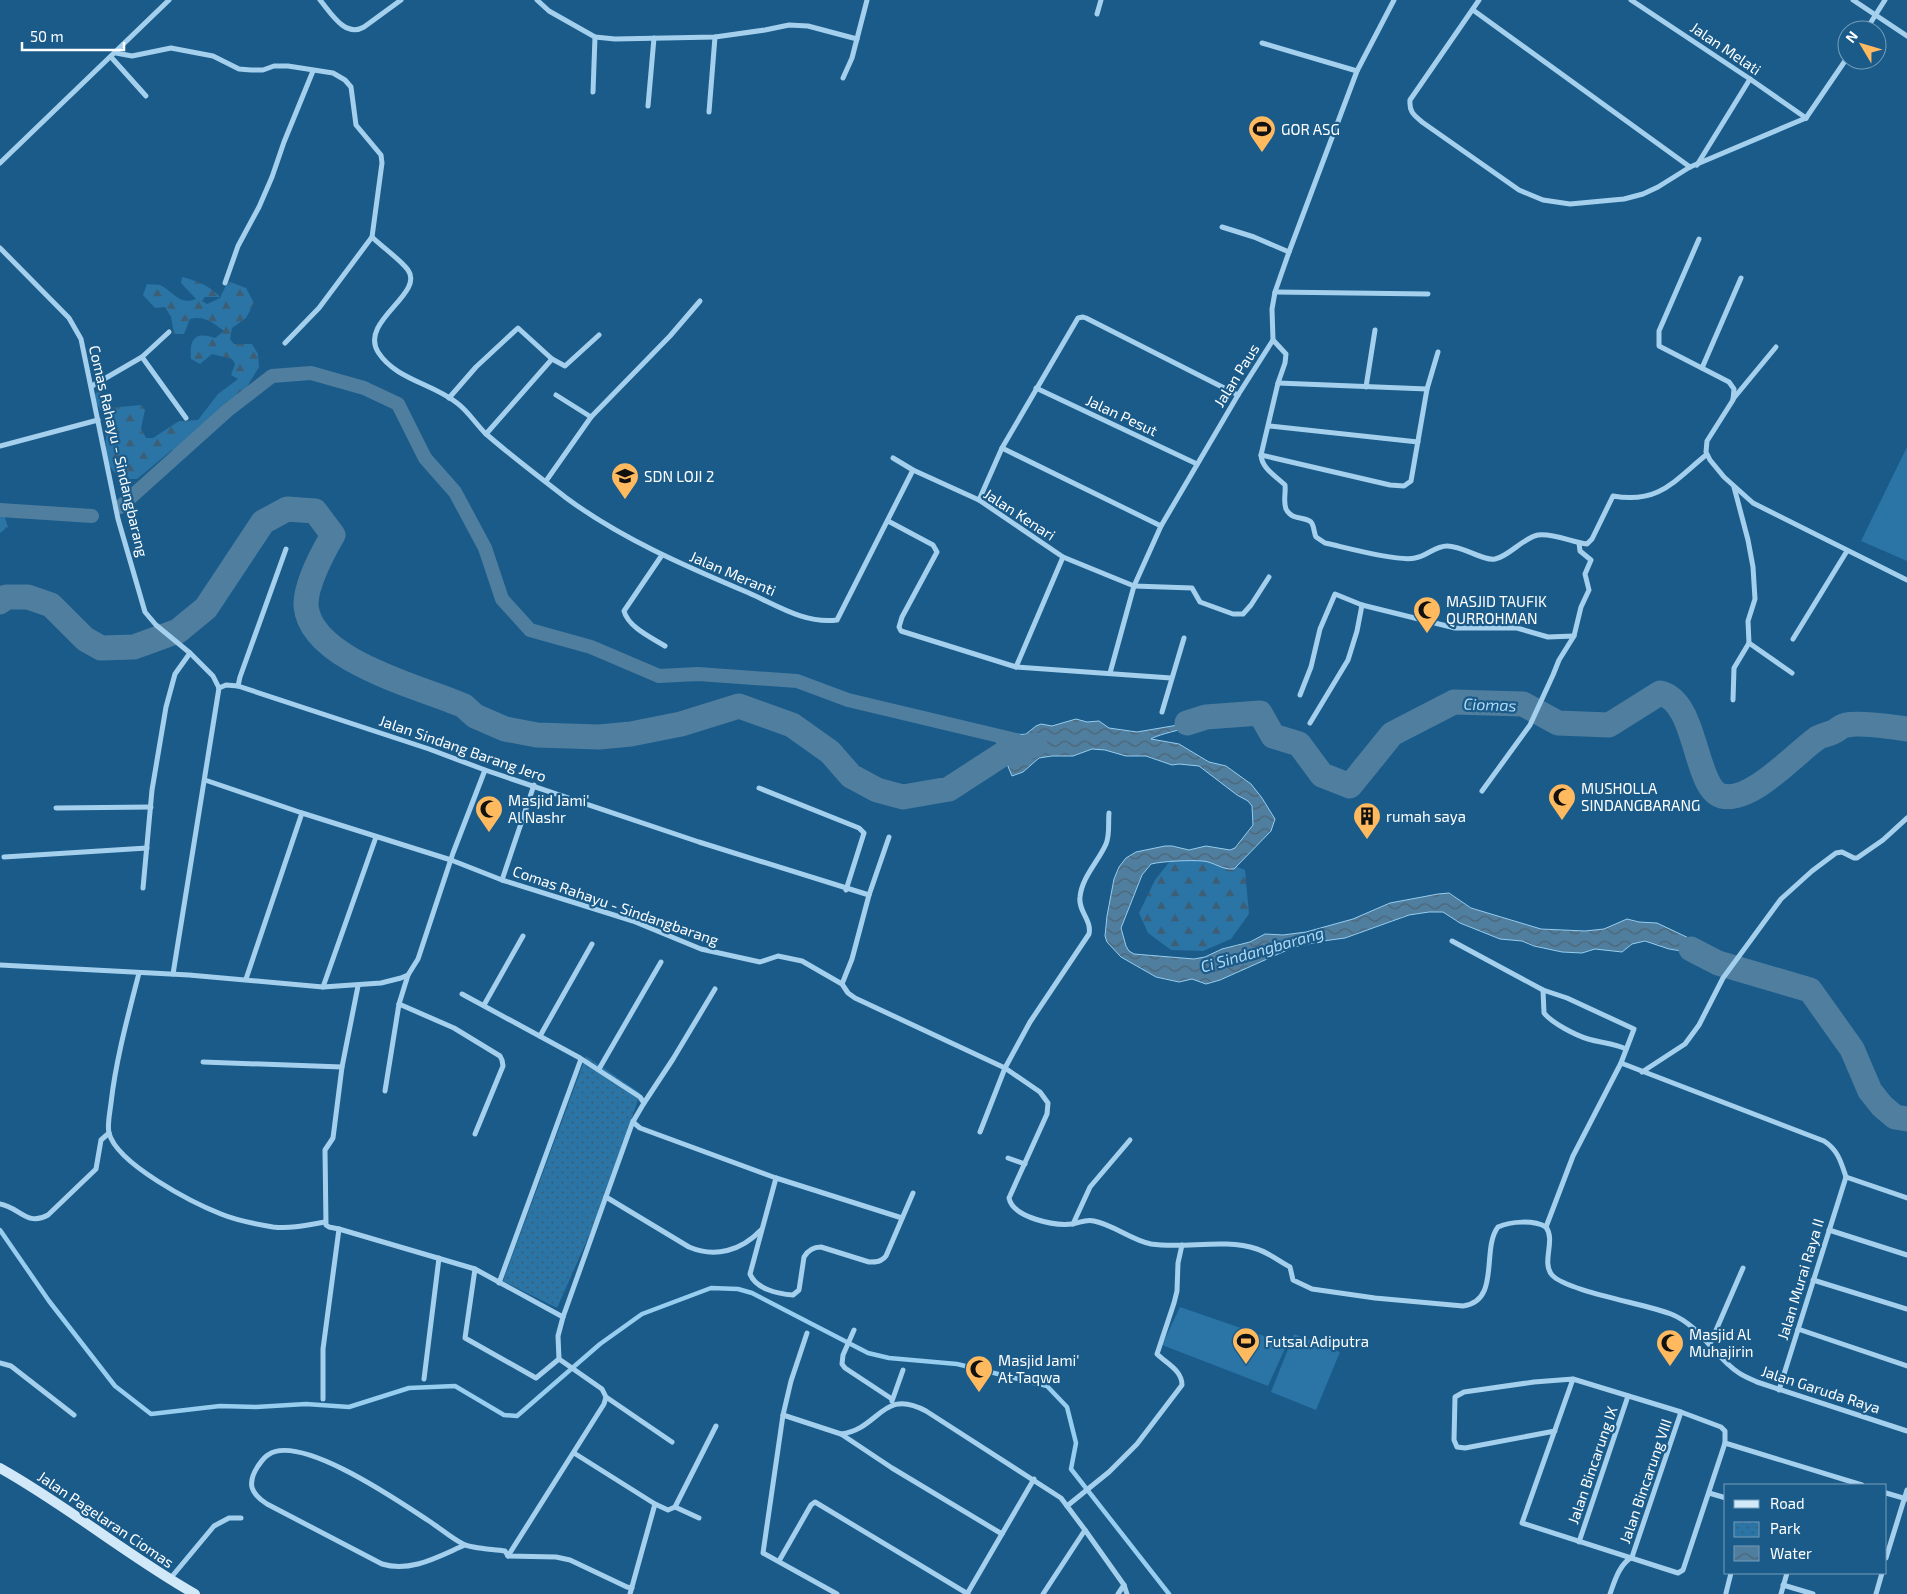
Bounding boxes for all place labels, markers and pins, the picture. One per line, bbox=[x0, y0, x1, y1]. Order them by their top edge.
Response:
sports icon: GOR ASG bbox=[1247, 114, 1277, 153]
place label: GOR ASG bbox=[1281, 120, 1340, 138]
school or university icon: SDN LOJI 2 bbox=[610, 461, 640, 500]
place label: SDN LOJI 2 bbox=[644, 467, 714, 485]
place label: MASJID TAUFIK QURROHMAN bbox=[1446, 592, 1547, 628]
mosque icon: MASJID TAUFIK QURROHMAN bbox=[1412, 595, 1442, 634]
place label: MUSHOLLA SINDANGBARANG bbox=[1581, 779, 1700, 814]
mosque icon: MUSHOLLA SINDANGBARANG bbox=[1547, 782, 1577, 821]
place label: Masjid Jami' Al Nashr bbox=[508, 791, 589, 826]
mosque icon: Masjid Jami' Al Nashr bbox=[474, 794, 504, 833]
building icon: rumah saya bbox=[1352, 801, 1382, 840]
place label: rumah saya bbox=[1386, 807, 1466, 825]
place label: Masjid Al Muhajirin bbox=[1689, 1325, 1754, 1361]
sports icon: Futsal Adiputra bbox=[1231, 1326, 1261, 1365]
mosque icon: Masjid Al Muhajirin bbox=[1655, 1328, 1685, 1367]
place label: Futsal Adiputra bbox=[1265, 1332, 1369, 1350]
place label: Masjid Jami' At Taqwa bbox=[998, 1351, 1079, 1386]
mosque icon: Masjid Jami' At Taqwa bbox=[964, 1354, 994, 1393]

